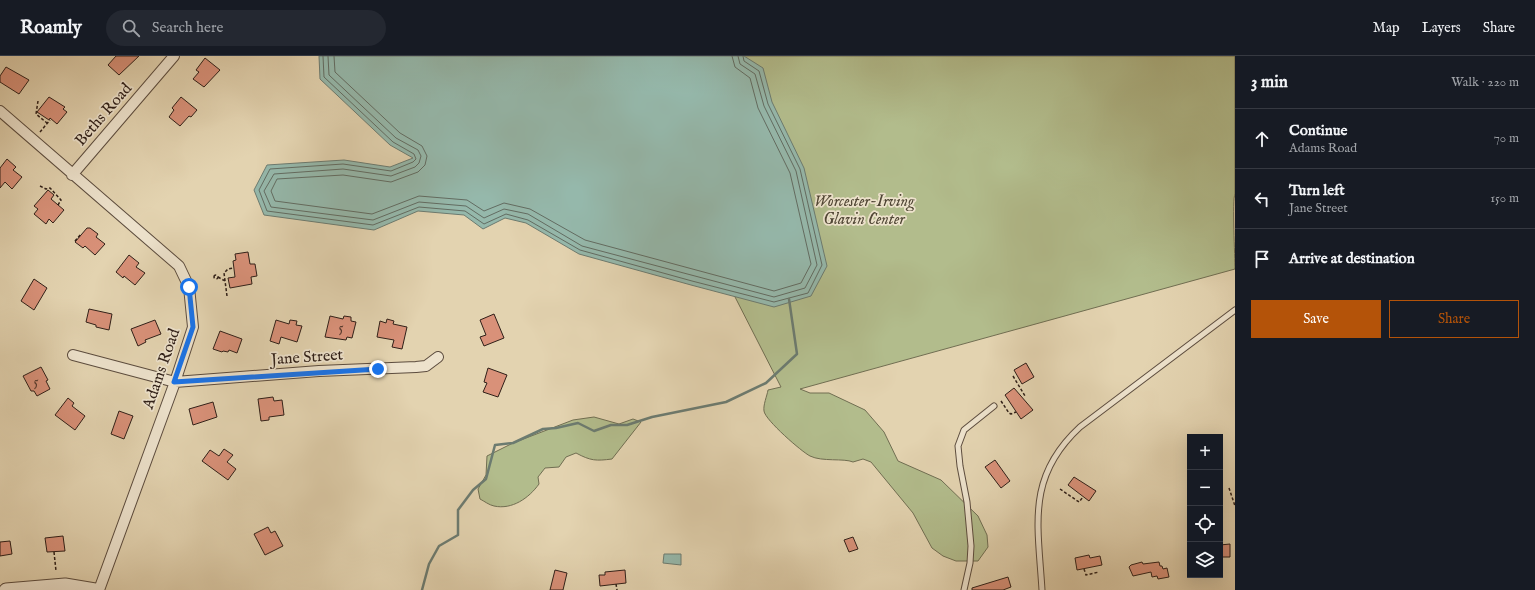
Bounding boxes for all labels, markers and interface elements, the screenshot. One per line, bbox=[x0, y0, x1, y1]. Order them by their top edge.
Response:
search box bbox=[106, 10, 386, 46]
text: Roamly bbox=[20, 16, 82, 40]
icon: search bbox=[120, 17, 142, 39]
text: Search here bbox=[152, 18, 223, 37]
text: Map bbox=[1373, 19, 1400, 37]
text: Layers bbox=[1422, 19, 1461, 37]
text: Share bbox=[1483, 19, 1515, 37]
text: 3 min bbox=[1251, 72, 1288, 93]
text: Walk · 220 m bbox=[1451, 74, 1519, 91]
street label: Beths Road bbox=[71, 79, 137, 151]
text: Continue bbox=[1289, 121, 1347, 140]
icon: ahead bbox=[1251, 128, 1273, 150]
text: 70 m bbox=[1494, 130, 1519, 147]
text: Adams Road bbox=[1289, 140, 1357, 157]
text: Turn left bbox=[1289, 181, 1345, 200]
icon: left bbox=[1251, 188, 1273, 210]
text: 150 m bbox=[1490, 190, 1519, 207]
park label: Worcester-Irving Glavin Center bbox=[814, 192, 915, 230]
text: Jane Street bbox=[1289, 200, 1348, 217]
icon: arrive bbox=[1251, 248, 1273, 270]
text: Arrive at destination bbox=[1289, 249, 1415, 268]
route start bbox=[180, 278, 198, 296]
button: Save bbox=[1251, 300, 1381, 338]
button: Share bbox=[1389, 300, 1519, 338]
house number: 5 bbox=[338, 319, 344, 337]
street label: Adams Road bbox=[139, 326, 185, 413]
street label: Jane Street bbox=[268, 345, 344, 371]
route end bbox=[369, 360, 387, 378]
house number: 5 bbox=[33, 373, 39, 391]
map controls bbox=[1187, 434, 1223, 578]
button: + bbox=[1187, 434, 1223, 470]
button: − bbox=[1187, 470, 1223, 506]
button: locate bbox=[1187, 506, 1223, 542]
button: layers bbox=[1187, 542, 1223, 578]

